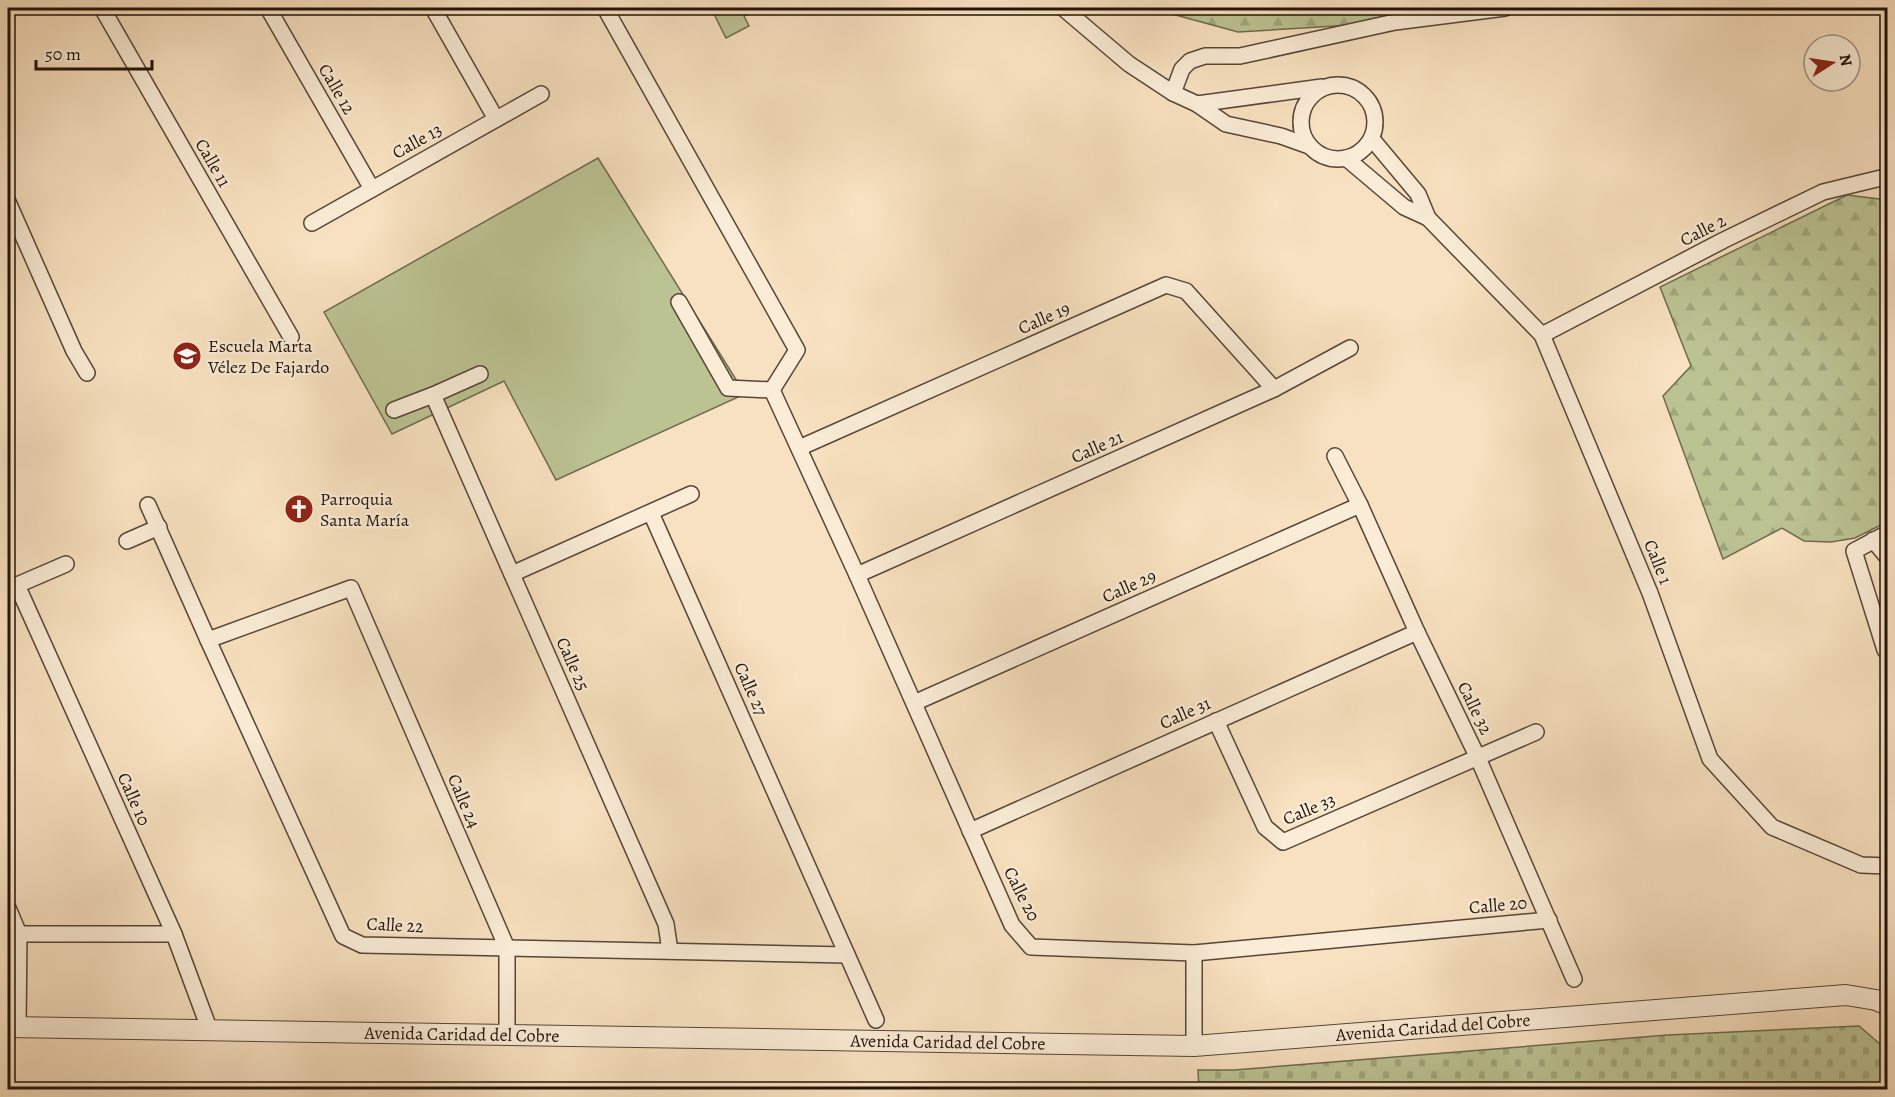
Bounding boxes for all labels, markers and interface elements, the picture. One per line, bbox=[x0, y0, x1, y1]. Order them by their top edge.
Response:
scale bar bbox=[36, 33, 152, 71]
north arrow bbox=[1802, 33, 1862, 93]
text: 50 m bbox=[45, 42, 81, 66]
text: N bbox=[1834, 52, 1858, 68]
street label: Calle 12 bbox=[313, 59, 361, 119]
street label: Calle 13 bbox=[388, 117, 446, 165]
street label: Calle 11 bbox=[190, 134, 236, 192]
street label: Calle 2 bbox=[1676, 208, 1731, 252]
street label: Calle 19 bbox=[1014, 296, 1074, 340]
place label: Escuela Marta Vélez De Fajardo bbox=[207, 334, 329, 379]
school or university icon: Escuela Marta Vélez De Fajardo bbox=[171, 340, 203, 372]
street label: Calle 21 bbox=[1067, 425, 1127, 469]
place label: Parroquia Santa María bbox=[320, 487, 410, 532]
church icon: Parroquia Santa María bbox=[283, 493, 315, 525]
street label: Calle 1 bbox=[1638, 536, 1678, 588]
street label: Calle 29 bbox=[1098, 563, 1160, 609]
street label: Calle 25 bbox=[551, 633, 595, 695]
street label: Calle 27 bbox=[729, 658, 774, 720]
street label: Calle 32 bbox=[1452, 678, 1498, 739]
street label: Calle 31 bbox=[1156, 691, 1214, 735]
street label: Calle 10 bbox=[112, 769, 156, 829]
street label: Calle 24 bbox=[442, 770, 486, 832]
street label: Calle 33 bbox=[1279, 787, 1339, 831]
street label: Calle 20 bbox=[998, 863, 1046, 925]
street label: Calle 20 bbox=[1468, 891, 1528, 919]
street label: Calle 22 bbox=[366, 912, 425, 939]
street label: Avenida Caridad del Cobre bbox=[1334, 1008, 1531, 1047]
street label: Avenida Caridad del Cobre bbox=[363, 1021, 560, 1048]
street label: Avenida Caridad del Cobre bbox=[849, 1028, 1046, 1056]

